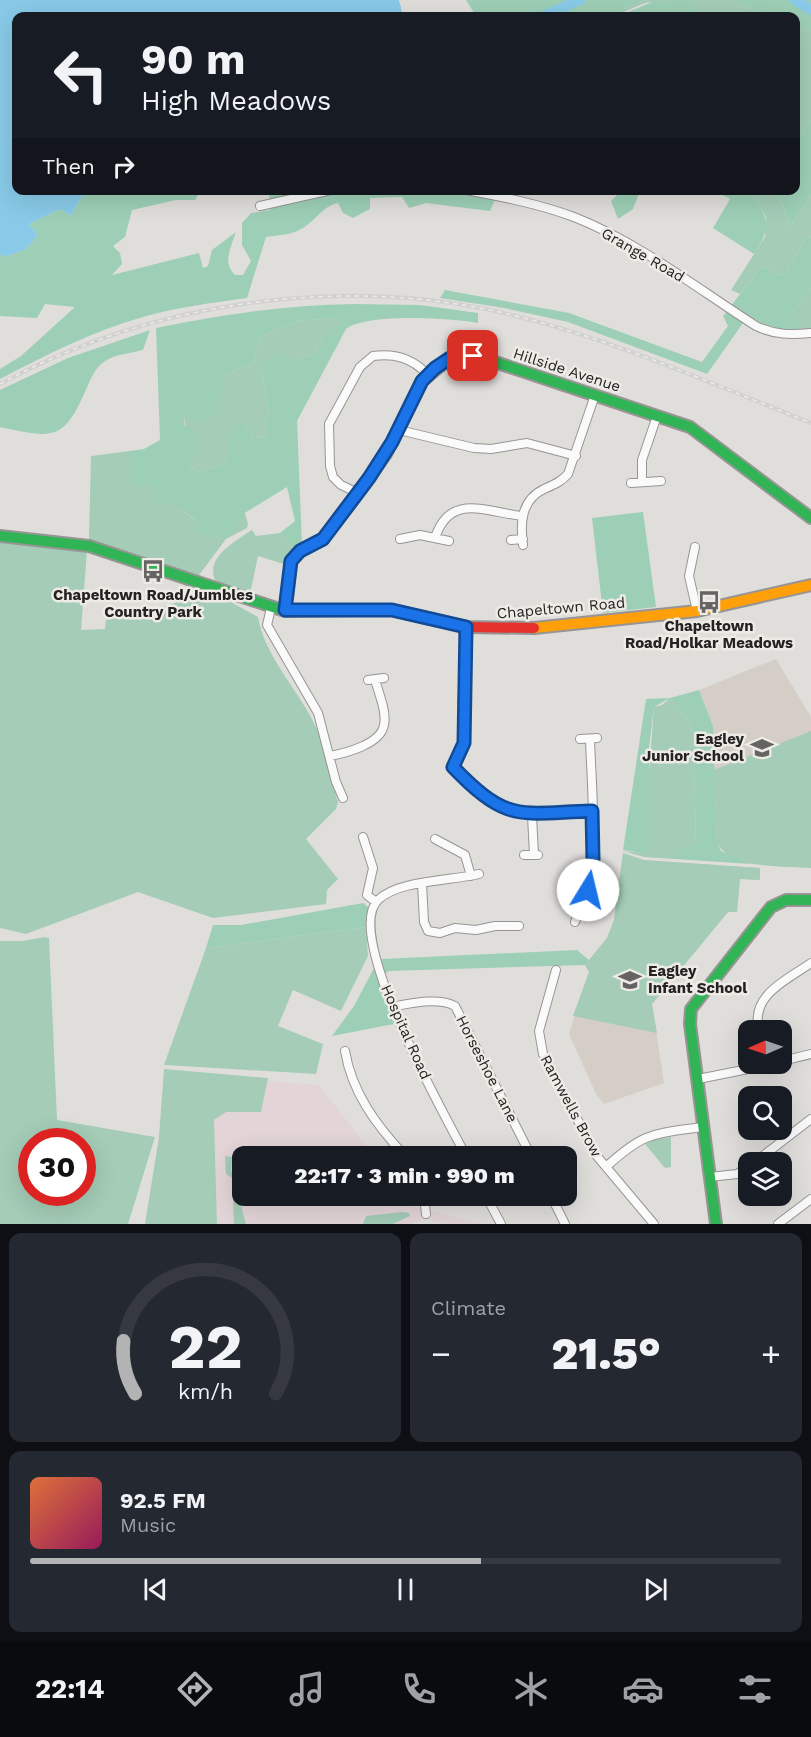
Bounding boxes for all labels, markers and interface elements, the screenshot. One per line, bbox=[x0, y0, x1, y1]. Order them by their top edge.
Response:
text: 90 m bbox=[141, 35, 245, 84]
icon: left bbox=[42, 36, 120, 114]
text: High Meadows bbox=[141, 85, 331, 117]
icon: right bbox=[107, 150, 140, 183]
text: Then bbox=[42, 154, 95, 179]
street label: Grange Road bbox=[598, 224, 688, 286]
pin bbox=[447, 330, 498, 381]
icon: arrive bbox=[456, 339, 489, 372]
street label: Hillside Avenue bbox=[511, 344, 623, 396]
bus stop icon: Chapeltown Road/Jumbles Country Park bbox=[140, 558, 166, 584]
place label: Chapeltown Road/Jumbles Country Park bbox=[53, 586, 253, 621]
bus stop icon: Chapeltown Road/Holkar Meadows bbox=[696, 589, 722, 615]
street label: Chapeltown Road bbox=[496, 593, 626, 623]
place label: Chapeltown Road/Holkar Meadows bbox=[625, 617, 793, 652]
place label: Eagley Junior School bbox=[642, 730, 745, 765]
school or university icon: Eagley Junior School bbox=[749, 735, 775, 761]
position arrow bbox=[556, 858, 620, 922]
place label: Eagley Infant School bbox=[648, 962, 747, 997]
school or university icon: Eagley Infant School bbox=[617, 967, 643, 993]
street label: Hospital Road bbox=[377, 982, 435, 1082]
street label: Horseshoe Lane bbox=[452, 1013, 522, 1125]
north arrow bbox=[738, 1020, 792, 1074]
map controls bbox=[738, 1020, 792, 1206]
street label: Ramwells Brow bbox=[537, 1052, 606, 1160]
button: search bbox=[738, 1086, 792, 1140]
speed limit sign: 30 bbox=[18, 1128, 96, 1206]
button: layers bbox=[738, 1152, 792, 1206]
text: 22:17 · 3 min · 990 m bbox=[294, 1163, 515, 1188]
text: Climate bbox=[431, 1296, 506, 1320]
text: 22 bbox=[168, 1310, 242, 1383]
text: 21.5° bbox=[551, 1327, 661, 1380]
text: − bbox=[431, 1334, 451, 1373]
text: + bbox=[761, 1334, 781, 1373]
text: km/h bbox=[177, 1380, 233, 1405]
text: 92.5 FM bbox=[120, 1488, 206, 1513]
text: Music bbox=[120, 1513, 176, 1537]
icon: previous bbox=[139, 1573, 172, 1606]
icon: pause bbox=[389, 1573, 422, 1606]
icon: next bbox=[639, 1573, 672, 1606]
icon: directions bbox=[174, 1668, 216, 1710]
icon: music bbox=[286, 1668, 328, 1710]
icon: phone bbox=[398, 1668, 440, 1710]
icon: climate bbox=[510, 1668, 552, 1710]
icon: car bbox=[622, 1668, 664, 1710]
icon: filters bbox=[734, 1668, 776, 1710]
text: 22:14 bbox=[35, 1673, 104, 1705]

